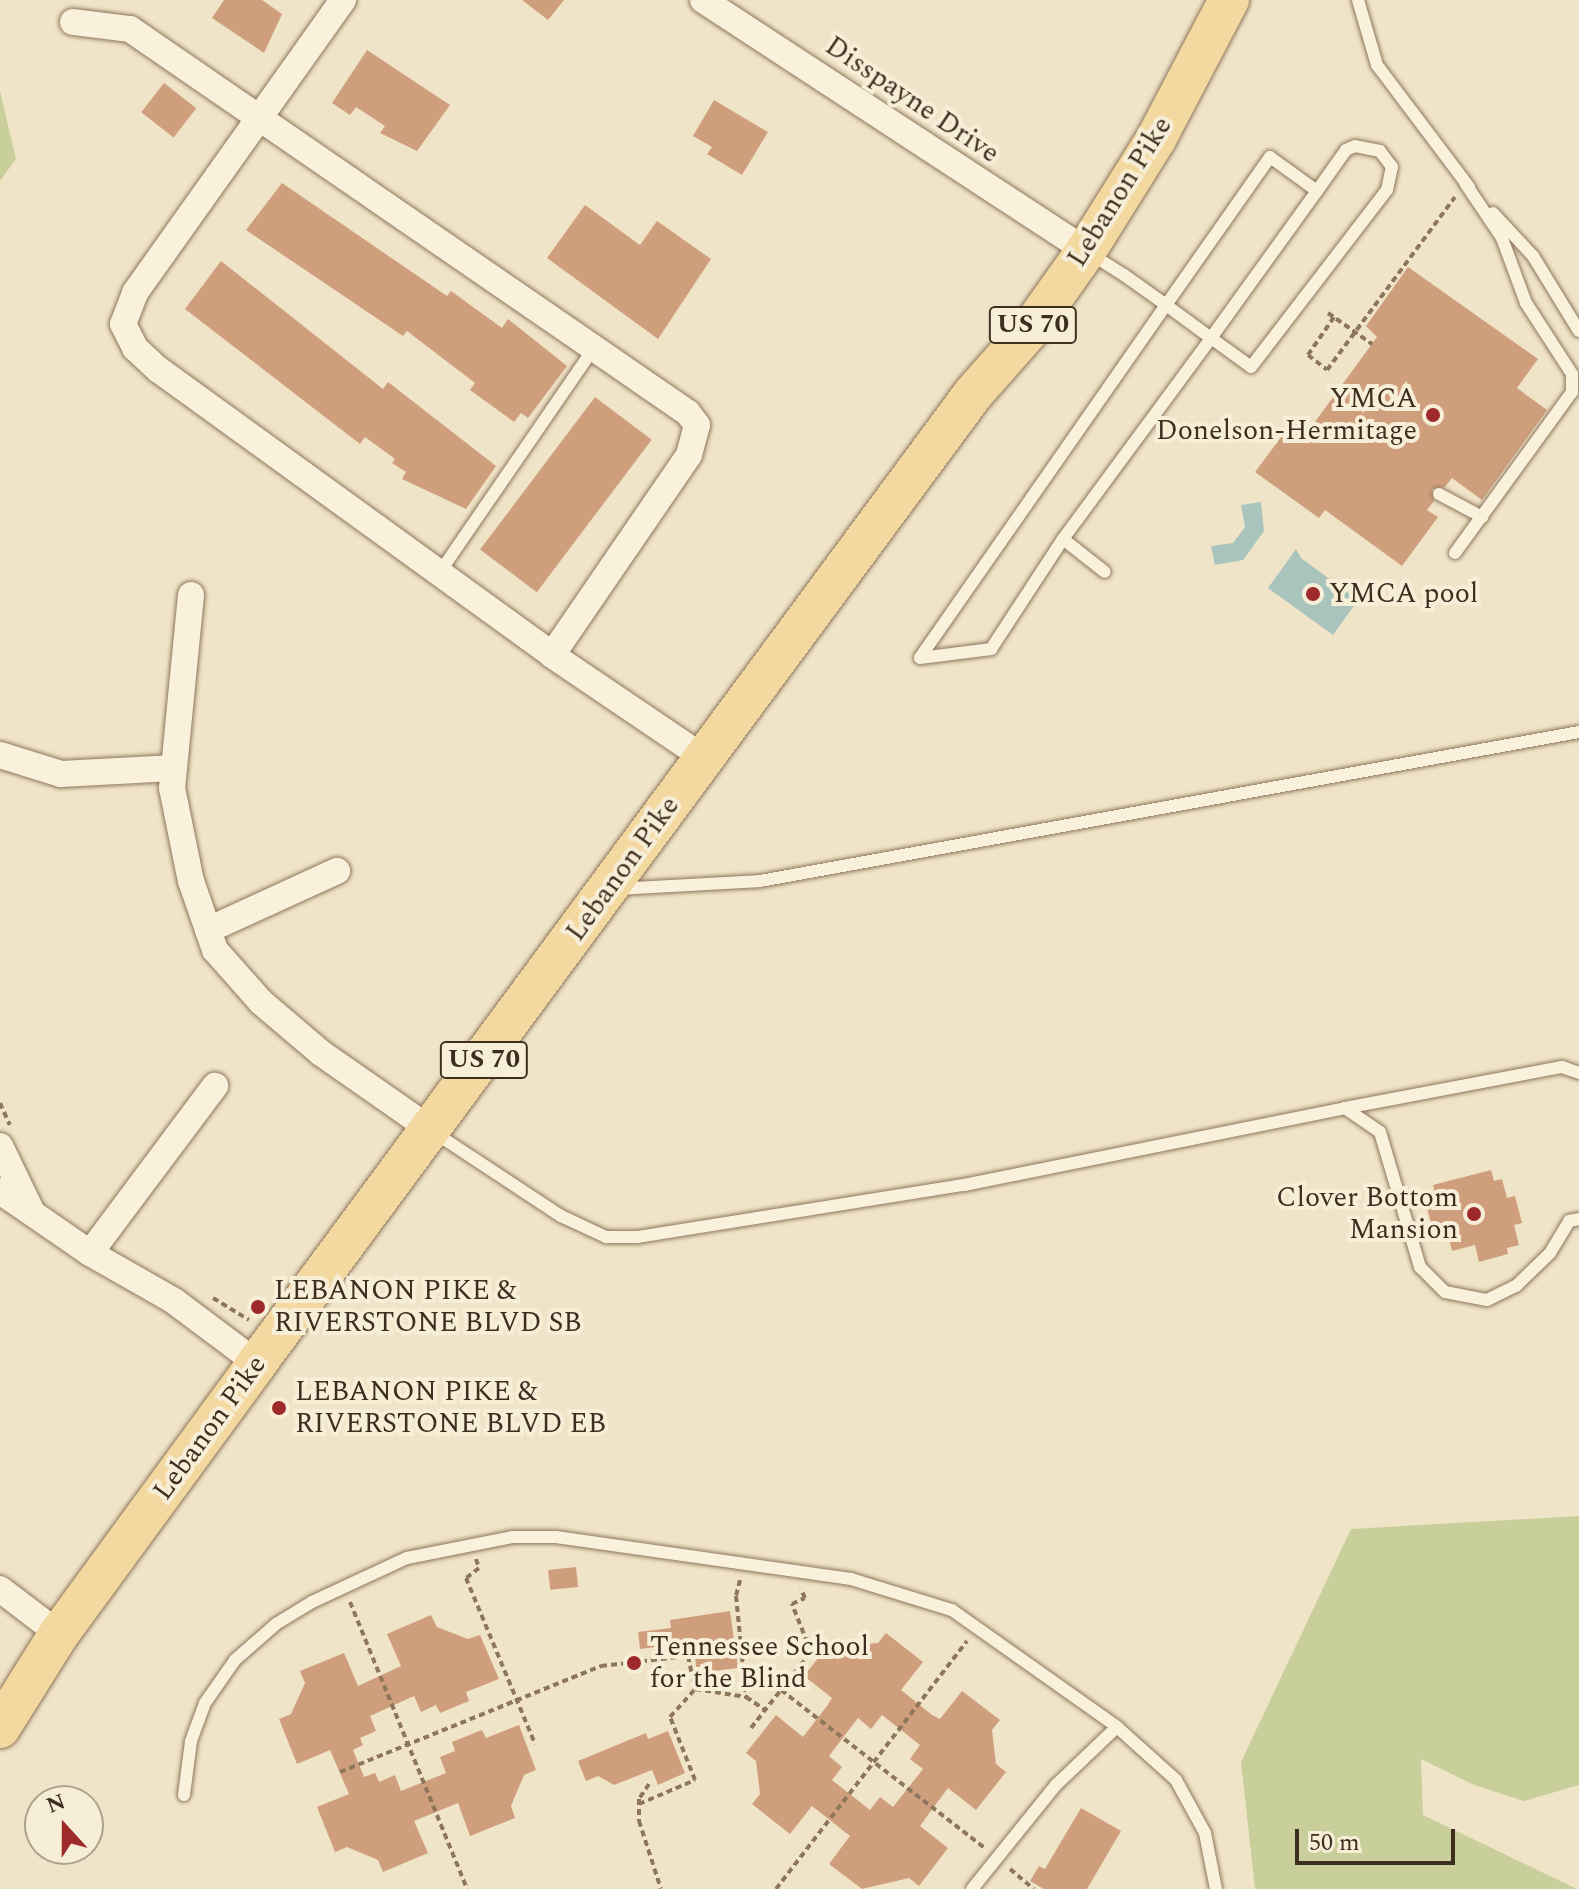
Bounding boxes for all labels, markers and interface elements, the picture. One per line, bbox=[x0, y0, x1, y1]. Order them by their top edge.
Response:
street label: Disspayne Drive bbox=[819, 29, 1005, 171]
street label: Lebanon Pike bbox=[1061, 111, 1179, 273]
road number: US 70 bbox=[987, 303, 1079, 347]
place label: YMCA Donelson-Hermitage bbox=[1156, 382, 1417, 448]
marker: YMCA Donelson-Hermitage bbox=[1424, 406, 1442, 424]
place label: YMCA pool bbox=[1329, 577, 1478, 611]
marker: YMCA pool bbox=[1304, 585, 1322, 603]
street label: Lebanon Pike bbox=[559, 790, 687, 948]
road number: US 70 bbox=[438, 1038, 530, 1082]
place label: Clover Bottom Mansion bbox=[1276, 1181, 1458, 1247]
marker: Clover Bottom Mansion bbox=[1465, 1205, 1483, 1223]
place label: LEBANON PIKE & RIVERSTONE BLVD SB bbox=[274, 1274, 582, 1340]
marker: LEBANON PIKE & RIVERSTONE BLVD SB bbox=[249, 1298, 267, 1316]
street label: Lebanon Pike bbox=[146, 1349, 274, 1507]
place label: LEBANON PIKE & RIVERSTONE BLVD EB bbox=[295, 1375, 606, 1441]
marker: LEBANON PIKE & RIVERSTONE BLVD EB bbox=[270, 1399, 288, 1417]
place label: Tennessee School for the Blind bbox=[650, 1630, 869, 1696]
marker: Tennessee School for the Blind bbox=[625, 1654, 643, 1672]
north arrow bbox=[24, 1785, 104, 1865]
text: N bbox=[42, 1785, 70, 1823]
scale bar bbox=[1299, 1813, 1459, 1863]
text: 50 m bbox=[1309, 1825, 1360, 1861]

